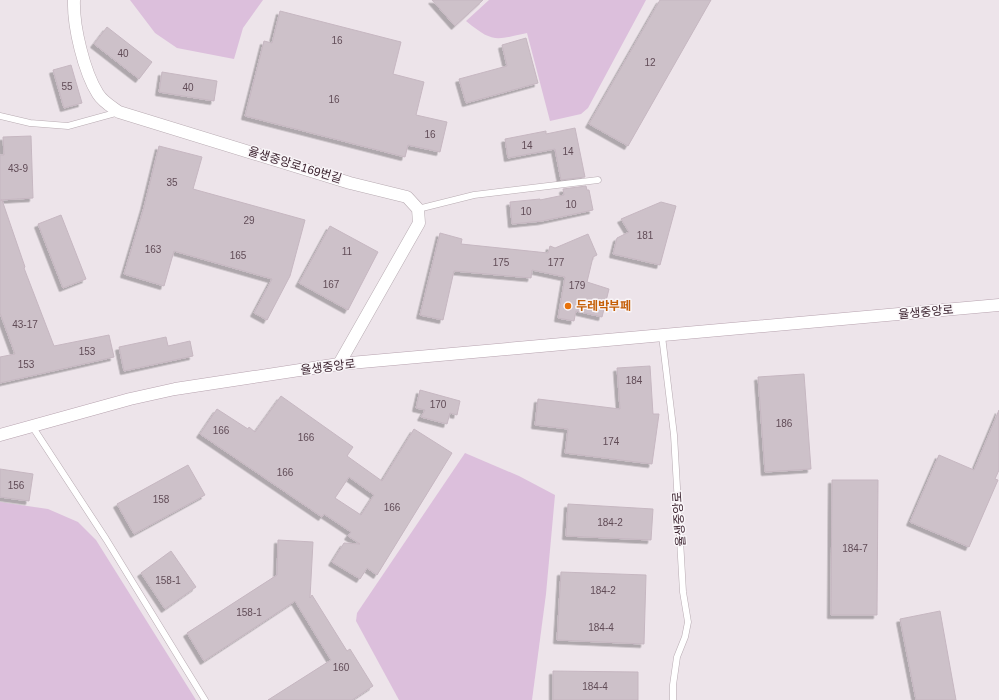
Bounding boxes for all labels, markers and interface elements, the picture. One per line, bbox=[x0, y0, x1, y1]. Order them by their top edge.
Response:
house number: 16 bbox=[331, 35, 343, 46]
house number: 40 bbox=[117, 48, 129, 59]
house number: 12 bbox=[644, 57, 656, 68]
house number: 55 bbox=[61, 81, 73, 92]
house number: 40 bbox=[182, 82, 194, 93]
house number: 16 bbox=[328, 94, 340, 105]
house number: 16 bbox=[424, 129, 436, 140]
house number: 14 bbox=[521, 140, 533, 151]
street label: 율생중앙로169번길 bbox=[246, 144, 344, 186]
house number: 14 bbox=[562, 146, 574, 157]
house number: 43-9 bbox=[8, 163, 28, 174]
house number: 35 bbox=[166, 177, 178, 188]
house number: 10 bbox=[565, 199, 577, 210]
house number: 10 bbox=[520, 206, 532, 217]
house number: 29 bbox=[243, 215, 255, 226]
house number: 181 bbox=[637, 230, 654, 241]
house number: 163 bbox=[145, 244, 162, 255]
house number: 11 bbox=[342, 246, 353, 257]
house number: 165 bbox=[230, 250, 247, 261]
house number: 175 bbox=[493, 257, 510, 268]
house number: 177 bbox=[548, 257, 565, 268]
house number: 167 bbox=[323, 279, 340, 290]
house number: 179 bbox=[569, 280, 586, 291]
place label: 두레박부페 bbox=[576, 299, 631, 313]
marker: 두레박부페 bbox=[563, 301, 573, 311]
street label: 율생중앙로 bbox=[898, 303, 954, 321]
house number: 43-17 bbox=[12, 319, 38, 330]
house number: 153 bbox=[79, 346, 96, 357]
street label: 율생중앙로 bbox=[300, 357, 356, 377]
house number: 153 bbox=[18, 359, 35, 370]
house number: 184 bbox=[626, 375, 643, 386]
house number: 170 bbox=[430, 399, 447, 410]
house number: 186 bbox=[776, 418, 793, 429]
house number: 166 bbox=[213, 425, 230, 436]
house number: 166 bbox=[298, 432, 315, 443]
house number: 174 bbox=[603, 436, 620, 447]
house number: 166 bbox=[277, 467, 294, 478]
house number: 156 bbox=[8, 480, 25, 491]
street label: 율생중앙로 bbox=[670, 491, 688, 547]
house number: 158 bbox=[153, 494, 170, 505]
house number: 166 bbox=[384, 502, 401, 513]
house number: 184-2 bbox=[597, 517, 623, 528]
house number: 184-7 bbox=[842, 543, 868, 554]
house number: 158-1 bbox=[155, 575, 181, 586]
house number: 184-2 bbox=[590, 585, 616, 596]
house number: 158-1 bbox=[236, 607, 262, 618]
house number: 184-4 bbox=[588, 622, 614, 633]
house number: 160 bbox=[333, 662, 350, 673]
house number: 184-4 bbox=[582, 681, 608, 692]

